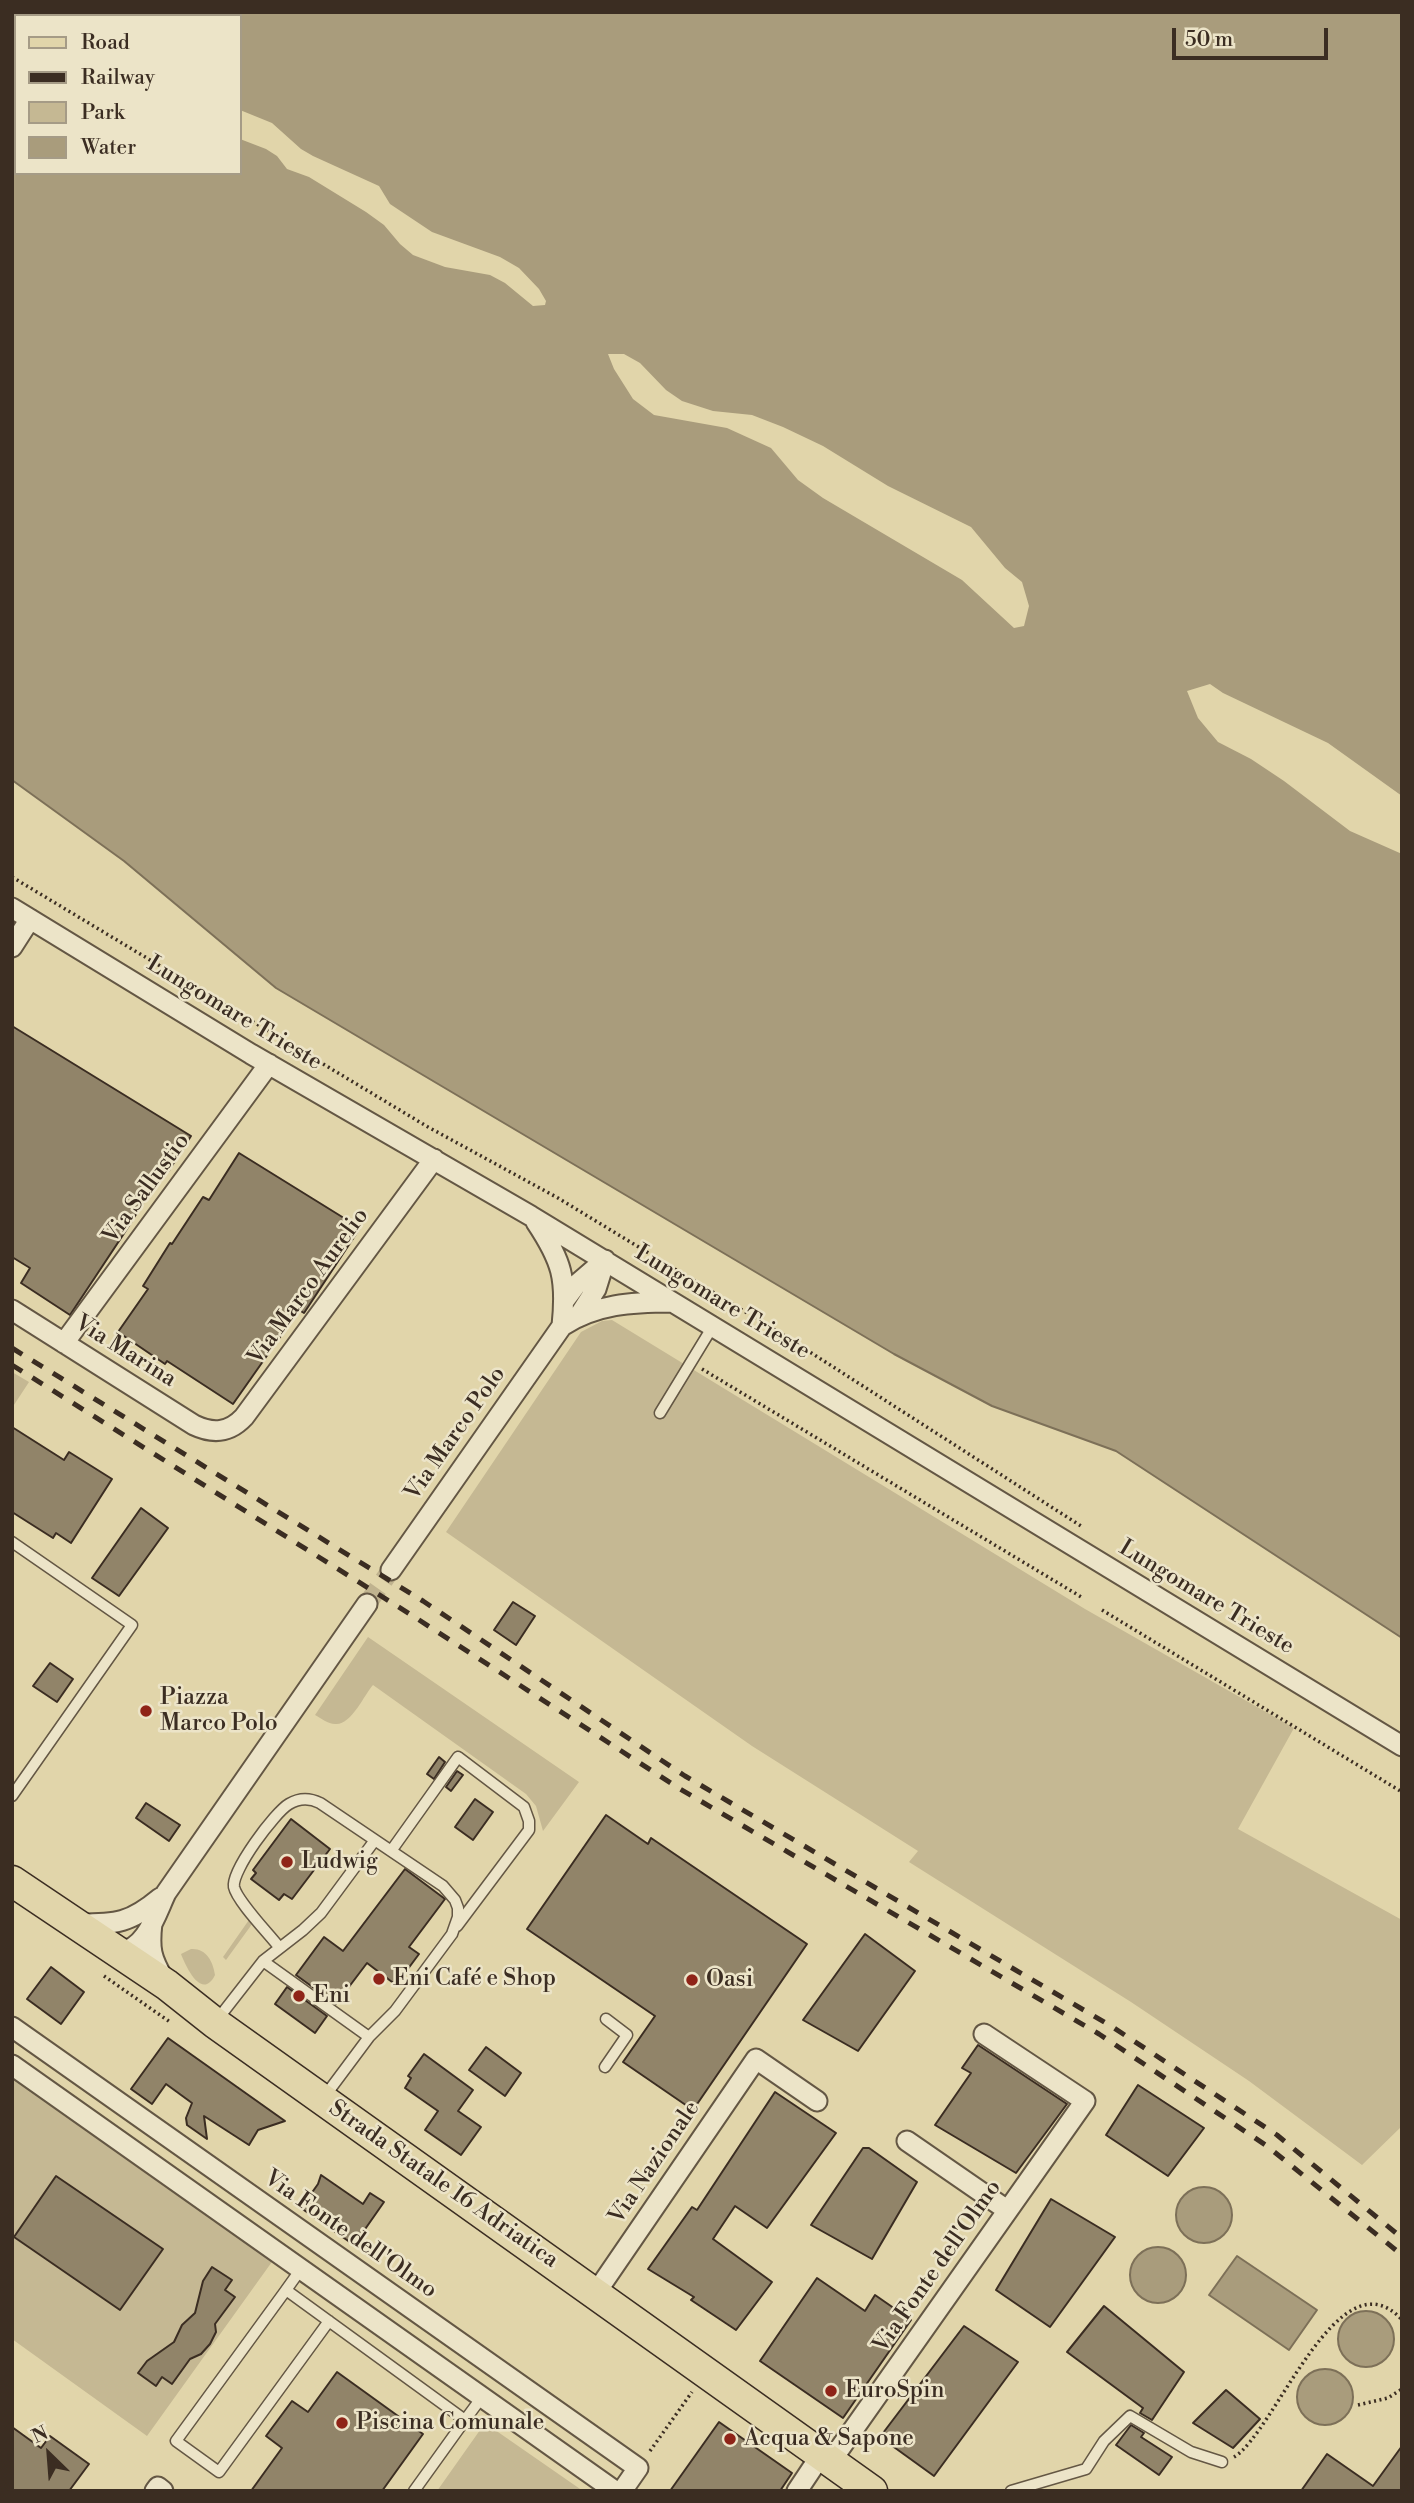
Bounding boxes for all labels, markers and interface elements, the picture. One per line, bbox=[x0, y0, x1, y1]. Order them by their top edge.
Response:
legend bbox=[14, 14, 242, 175]
scale bar bbox=[1176, 14, 1332, 58]
text: 50 m bbox=[1185, 27, 1233, 53]
text: Road bbox=[81, 30, 130, 56]
text: Railway bbox=[81, 65, 155, 91]
text: Park bbox=[81, 100, 125, 126]
text: Water bbox=[81, 135, 136, 161]
street label: Lungomare Trieste bbox=[141, 951, 327, 1077]
street label: Via Sallustio bbox=[98, 1128, 196, 1250]
street label: Via Marco Aurelio bbox=[243, 1203, 375, 1371]
street label: Lungomare Trieste bbox=[629, 1240, 815, 1366]
street label: Via Marina bbox=[69, 1310, 181, 1394]
street label: Via Marco Polo bbox=[400, 1362, 512, 1506]
street label: Lungomare Trieste bbox=[1113, 1535, 1299, 1661]
place label: Piazza Marco Polo bbox=[160, 1684, 278, 1738]
marker: Piazza Marco Polo bbox=[138, 1703, 154, 1719]
place label: Ludwig bbox=[301, 1848, 378, 1876]
marker: Ludwig bbox=[279, 1854, 295, 1870]
place label: Eni Café e Shop bbox=[393, 1965, 556, 1993]
place label: Oasi bbox=[706, 1966, 753, 1994]
marker: Eni Café e Shop bbox=[371, 1971, 387, 1987]
marker: Oasi bbox=[684, 1972, 700, 1988]
place label: Eni bbox=[313, 1982, 350, 2010]
marker: Eni bbox=[291, 1988, 307, 2004]
street label: Strada Statale 16 Adriatica bbox=[323, 2095, 563, 2275]
street label: Via Nazionale bbox=[604, 2096, 706, 2230]
street label: Via Fonte dell'Olmo bbox=[258, 2165, 442, 2305]
street label: Via Fonte dell'Olmo bbox=[868, 2175, 1008, 2359]
place label: EuroSpin bbox=[845, 2377, 944, 2405]
marker: EuroSpin bbox=[823, 2383, 839, 2399]
place label: Piscina Comunale bbox=[356, 2409, 544, 2437]
marker: Piscina Comunale bbox=[334, 2415, 350, 2431]
north arrow bbox=[14, 2419, 84, 2489]
text: N bbox=[28, 2421, 52, 2449]
place label: Acqua & Sapone bbox=[744, 2425, 914, 2453]
marker: Acqua & Sapone bbox=[722, 2431, 738, 2447]

